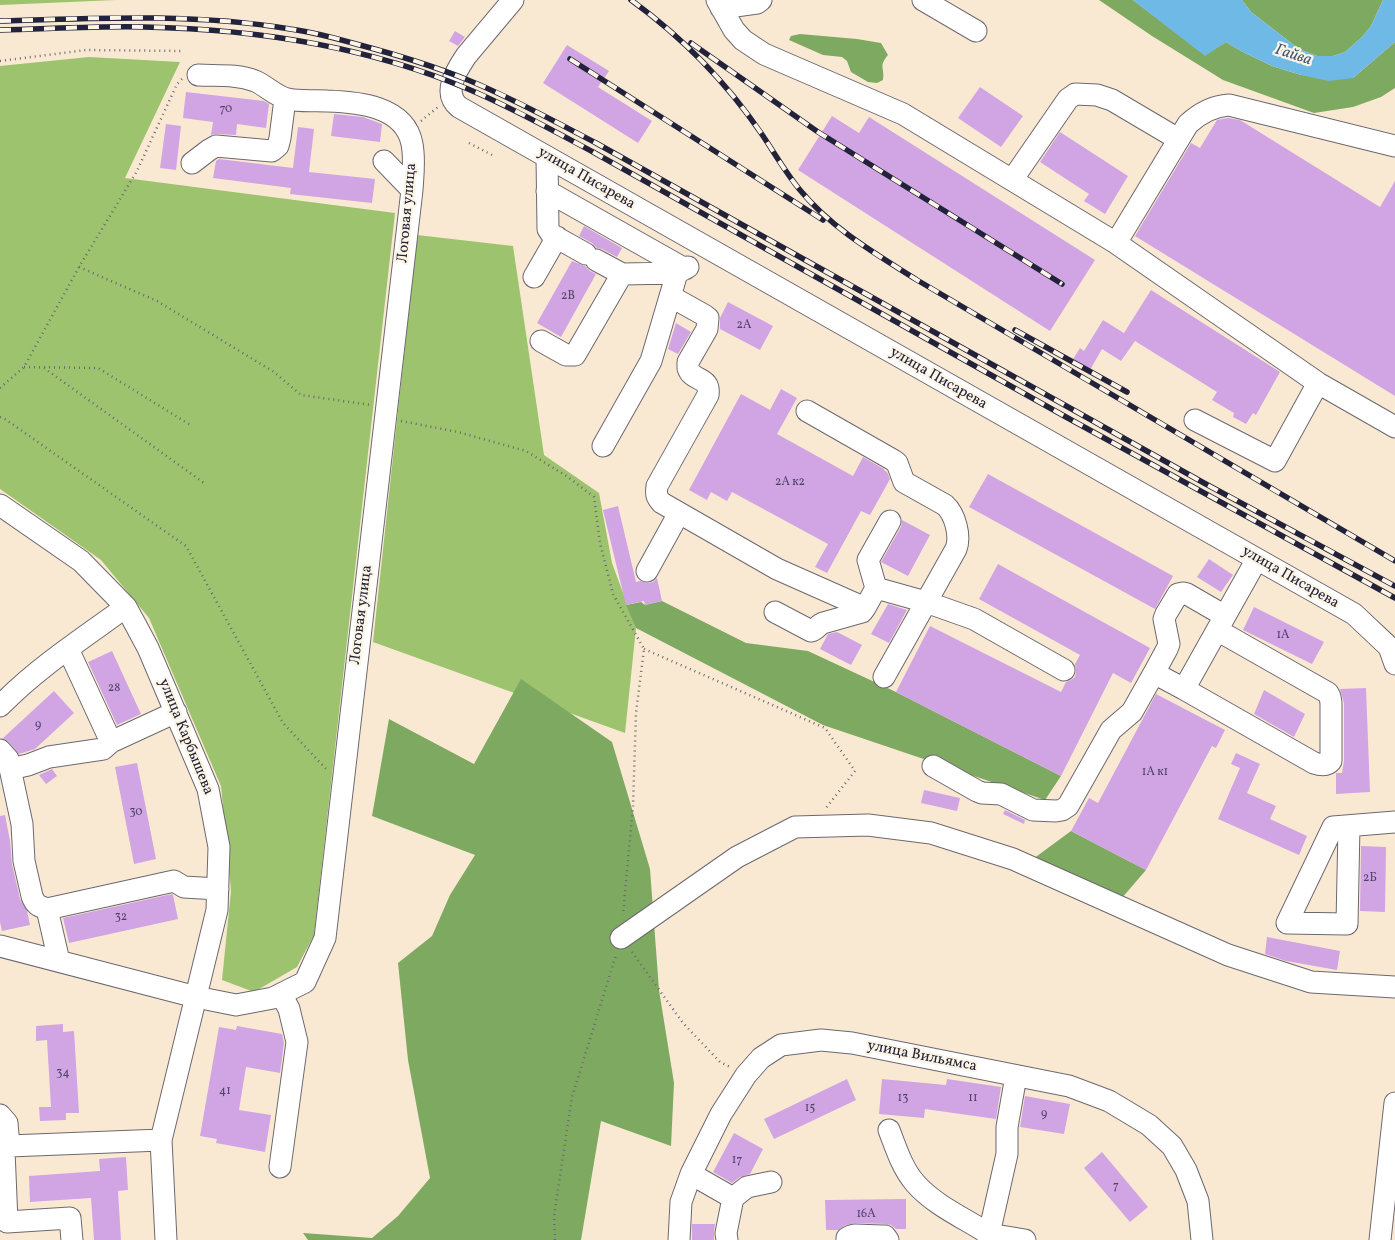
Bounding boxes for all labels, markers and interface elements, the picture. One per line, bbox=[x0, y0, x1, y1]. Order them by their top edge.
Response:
water label: Гайва bbox=[1272, 41, 1314, 71]
house number: 70 bbox=[220, 103, 232, 117]
street label: улица Писарева bbox=[534, 144, 638, 214]
street label: Логовая улица bbox=[395, 162, 421, 264]
house number: 2В bbox=[561, 290, 575, 304]
house number: 2А bbox=[737, 319, 751, 333]
street label: улица Писарева bbox=[886, 344, 990, 414]
house number: 2А к2 bbox=[775, 476, 805, 490]
street label: улица Писарева bbox=[1238, 543, 1342, 613]
street label: Логовая улица bbox=[347, 564, 377, 666]
house number: 1А bbox=[1276, 629, 1290, 643]
street label: улица Карбышева bbox=[153, 676, 217, 798]
house number: 28 bbox=[108, 682, 120, 696]
house number: 9 bbox=[35, 719, 41, 733]
house number: 1А к1 bbox=[1142, 766, 1168, 780]
house number: 30 bbox=[129, 806, 143, 820]
house number: 2Б bbox=[1363, 872, 1377, 886]
house number: 32 bbox=[115, 911, 127, 925]
street label: улица Вильямса bbox=[866, 1038, 978, 1076]
house number: 34 bbox=[56, 1067, 70, 1081]
house number: 41 bbox=[219, 1085, 231, 1099]
house number: 13 bbox=[898, 1092, 908, 1106]
house number: 11 bbox=[968, 1092, 978, 1106]
house number: 15 bbox=[805, 1102, 815, 1116]
house number: 9 bbox=[1041, 1108, 1047, 1122]
house number: 17 bbox=[732, 1154, 742, 1168]
house number: 7 bbox=[1113, 1180, 1119, 1194]
house number: 16А bbox=[856, 1208, 876, 1222]

